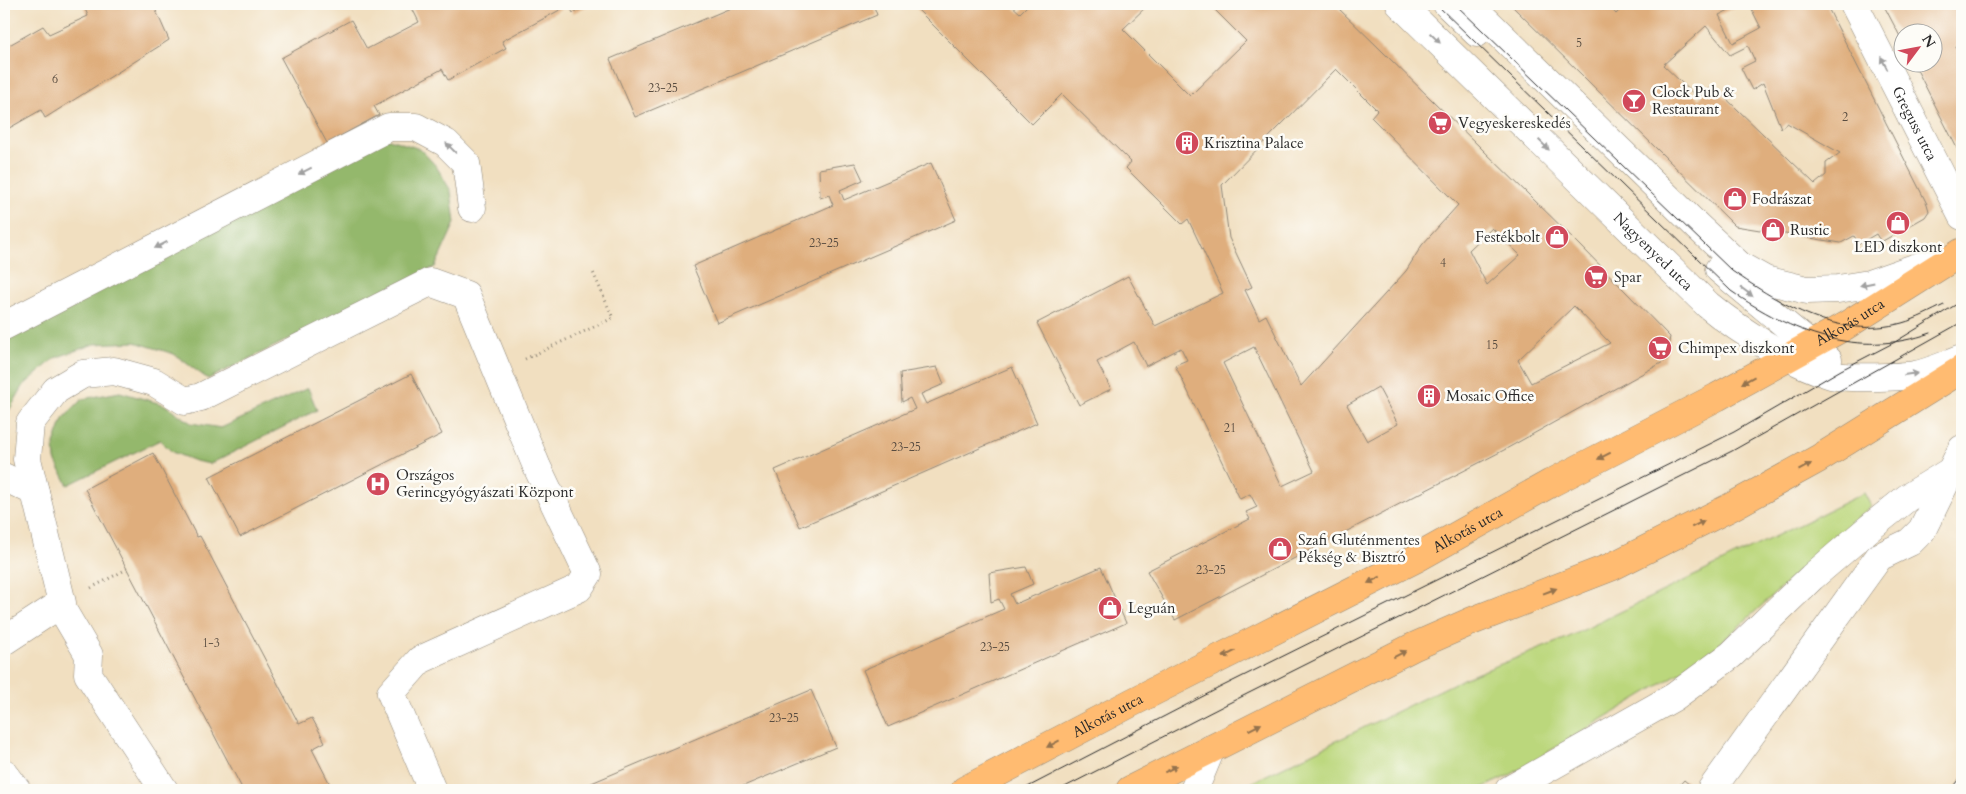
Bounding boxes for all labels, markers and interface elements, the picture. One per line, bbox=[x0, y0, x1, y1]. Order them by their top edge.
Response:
north arrow bbox=[1894, 22, 1944, 72]
text: N bbox=[1917, 31, 1940, 52]
one-way arrow bbox=[1429, 32, 1441, 44]
house number: 5 bbox=[1576, 35, 1582, 51]
one-way arrow bbox=[1880, 56, 1889, 71]
house number: 6 bbox=[52, 71, 58, 87]
house number: 23-25 bbox=[648, 80, 678, 96]
place label: Clock Pub & Restaurant bbox=[1652, 82, 1735, 119]
street label: Greguss utca bbox=[1887, 83, 1942, 165]
bar icon: Clock Pub & Restaurant bbox=[1621, 88, 1647, 114]
house number: 2 bbox=[1842, 109, 1848, 125]
supermarket icon: Vegyeskereskedés bbox=[1427, 110, 1453, 136]
place label: Vegyeskereskedés bbox=[1458, 113, 1571, 133]
building icon: Krisztina Palace bbox=[1174, 130, 1200, 156]
place label: Krisztina Palace bbox=[1204, 133, 1304, 153]
one-way arrow bbox=[1538, 139, 1550, 151]
one-way arrow bbox=[445, 143, 457, 155]
one-way arrow bbox=[298, 167, 312, 175]
shop icon: Fodrászat bbox=[1722, 186, 1748, 212]
place label: Fodrászat bbox=[1752, 189, 1812, 209]
street label: Nagyenyed utca bbox=[1609, 208, 1698, 295]
shop icon: LED diszkont bbox=[1885, 210, 1911, 236]
shop icon: Rustic bbox=[1760, 217, 1786, 243]
place label: Rustic bbox=[1790, 220, 1830, 240]
shop icon: Festékbolt bbox=[1544, 224, 1570, 250]
place label: Festékbolt bbox=[1475, 227, 1540, 247]
house number: 23-25 bbox=[809, 235, 839, 251]
place label: LED diszkont bbox=[1854, 237, 1942, 257]
one-way arrow bbox=[154, 241, 168, 249]
house number: 4 bbox=[1440, 255, 1446, 271]
supermarket icon: Spar bbox=[1583, 264, 1609, 290]
place label: Spar bbox=[1614, 267, 1642, 287]
one-way arrow bbox=[1859, 280, 1874, 288]
one-way arrow bbox=[1740, 287, 1754, 297]
street label: Alkotás utca bbox=[1812, 293, 1889, 351]
supermarket icon: Chimpex diszkont bbox=[1647, 335, 1673, 361]
house number: 15 bbox=[1486, 337, 1498, 353]
place label: Chimpex diszkont bbox=[1678, 338, 1794, 358]
one-way arrow bbox=[1903, 370, 1919, 378]
one-way arrow bbox=[1740, 376, 1755, 384]
building icon: Mosaic Office bbox=[1416, 383, 1442, 409]
place label: Mosaic Office bbox=[1446, 386, 1535, 406]
house number: 21 bbox=[1224, 420, 1236, 436]
house number: 23-25 bbox=[891, 439, 921, 455]
one-way arrow bbox=[1596, 452, 1611, 460]
one-way arrow bbox=[1798, 462, 1812, 471]
place label: Országos Gerincgyógyászati Központ bbox=[396, 465, 574, 502]
hospital icon: Országos Gerincgyógyászati Központ bbox=[365, 471, 391, 497]
street label: Alkotás utca bbox=[1429, 502, 1507, 557]
one-way arrow bbox=[1691, 520, 1705, 528]
place label: Szafi Gluténmentes Pékség & Bisztró bbox=[1298, 530, 1420, 567]
shop icon: Szafi Gluténmentes Pékség & Bisztró bbox=[1267, 536, 1293, 562]
house number: 23-25 bbox=[1196, 562, 1226, 578]
one-way arrow bbox=[1367, 576, 1381, 584]
one-way arrow bbox=[1543, 587, 1558, 595]
shop icon: Leguán bbox=[1097, 595, 1123, 621]
place label: Leguán bbox=[1128, 598, 1176, 618]
house number: 1-3 bbox=[202, 635, 220, 651]
house number: 23-25 bbox=[980, 639, 1010, 655]
one-way arrow bbox=[1222, 650, 1236, 658]
one-way arrow bbox=[1393, 650, 1407, 658]
street label: Alkotás utca bbox=[1069, 688, 1147, 742]
house number: 23-25 bbox=[769, 710, 799, 726]
one-way arrow bbox=[1248, 723, 1262, 731]
one-way arrow bbox=[1046, 740, 1061, 748]
one-way arrow bbox=[1164, 765, 1178, 773]

